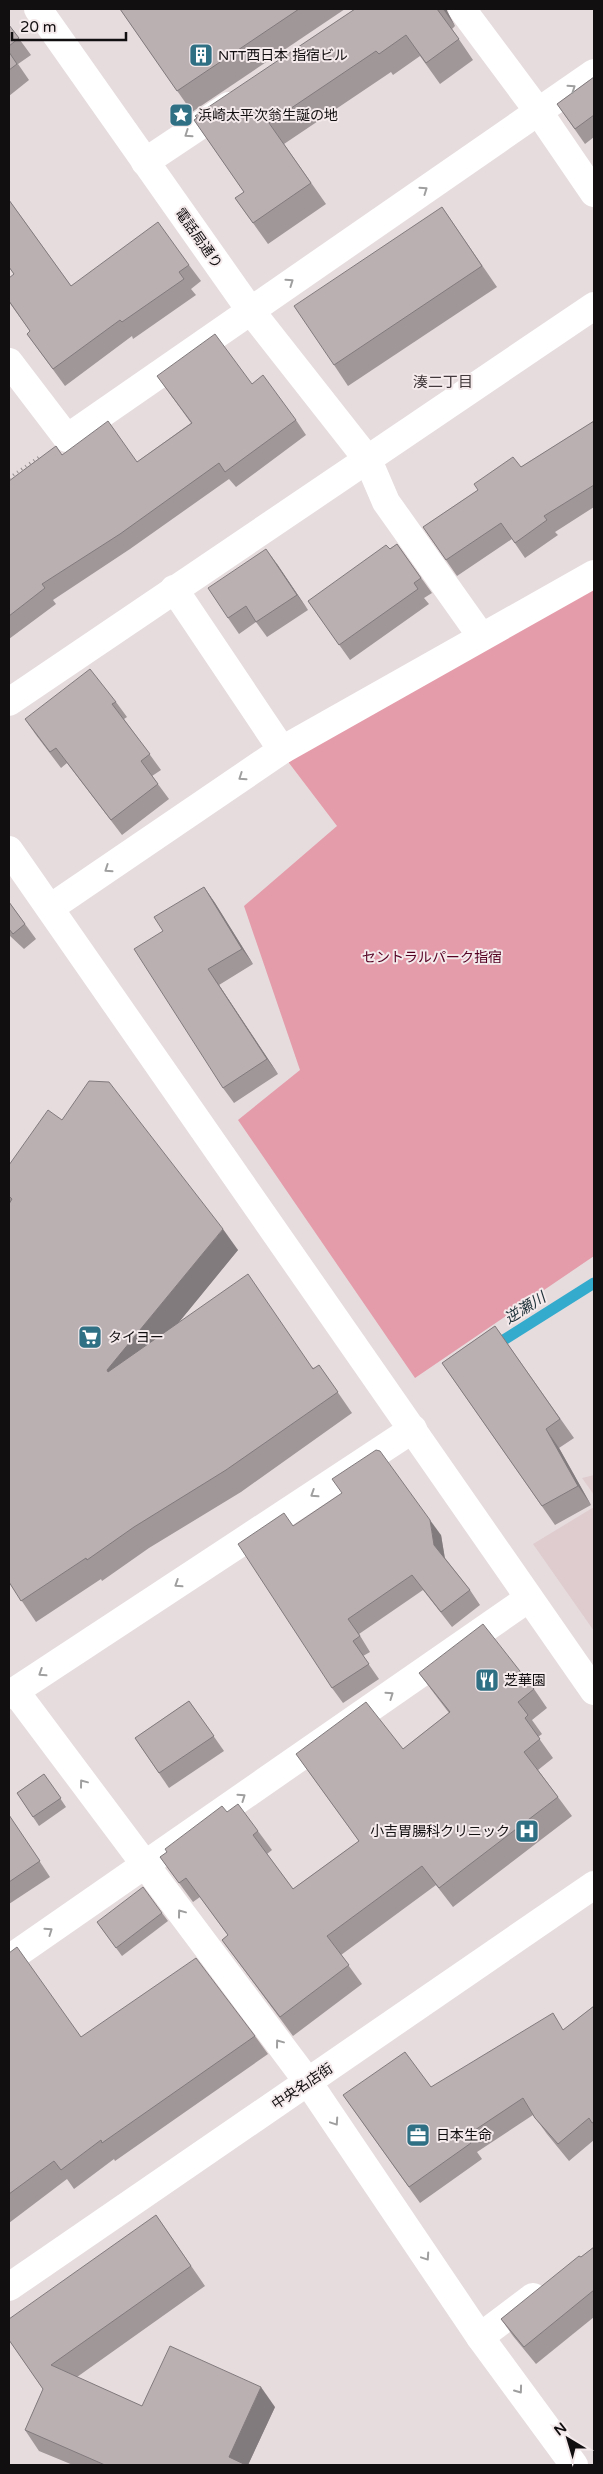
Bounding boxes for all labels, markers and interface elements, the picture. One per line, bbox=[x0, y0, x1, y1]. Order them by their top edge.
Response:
scale bar bbox=[12, 10, 126, 42]
text: 20 m bbox=[20, 18, 57, 36]
building icon: NTT西日本 指宿ビル bbox=[188, 42, 214, 68]
place label: NTT西日本 指宿ビル bbox=[218, 47, 348, 64]
one-way arrow bbox=[566, 85, 576, 94]
place icon: 浜崎太平次翁生誕の地 bbox=[168, 102, 194, 128]
place label: 浜崎太平次翁生誕の地 bbox=[198, 107, 338, 124]
one-way arrow bbox=[184, 128, 193, 137]
one-way arrow bbox=[418, 187, 427, 196]
street label: 電話局通り bbox=[172, 205, 226, 272]
one-way arrow bbox=[284, 279, 294, 288]
district label: 湊二丁目 bbox=[413, 373, 473, 391]
one-way arrow bbox=[238, 771, 248, 780]
one-way arrow bbox=[104, 863, 113, 872]
park label: セントラルパーク指宿 bbox=[362, 949, 502, 966]
water label: 逆瀬川 bbox=[501, 1287, 551, 1328]
supermarket icon: タイヨー bbox=[77, 1324, 103, 1350]
place label: タイヨー bbox=[108, 1329, 164, 1346]
one-way arrow bbox=[310, 1488, 319, 1497]
one-way arrow bbox=[174, 1577, 183, 1587]
one-way arrow bbox=[39, 1667, 48, 1676]
restaurant icon: 芝華園 bbox=[474, 1667, 500, 1693]
place label: 芝華園 bbox=[504, 1672, 546, 1689]
one-way arrow bbox=[384, 1692, 394, 1701]
one-way arrow bbox=[81, 1780, 89, 1789]
one-way arrow bbox=[236, 1794, 246, 1803]
hospital icon: 小吉胃腸科クリニック bbox=[514, 1818, 540, 1844]
place label: 小吉胃腸科クリニック bbox=[370, 1823, 510, 1840]
one-way arrow bbox=[178, 1910, 186, 1919]
one-way arrow bbox=[43, 1928, 53, 1937]
one-way arrow bbox=[276, 2040, 284, 2049]
street label: 中央名店街 bbox=[269, 2060, 336, 2113]
one-way arrow bbox=[329, 2116, 338, 2126]
office icon: 日本生命 bbox=[405, 2122, 431, 2148]
place label: 日本生命 bbox=[436, 2127, 492, 2144]
one-way arrow bbox=[420, 2251, 429, 2261]
one-way arrow bbox=[513, 2384, 522, 2394]
north arrow bbox=[543, 2414, 593, 2464]
text: N bbox=[551, 2419, 570, 2439]

